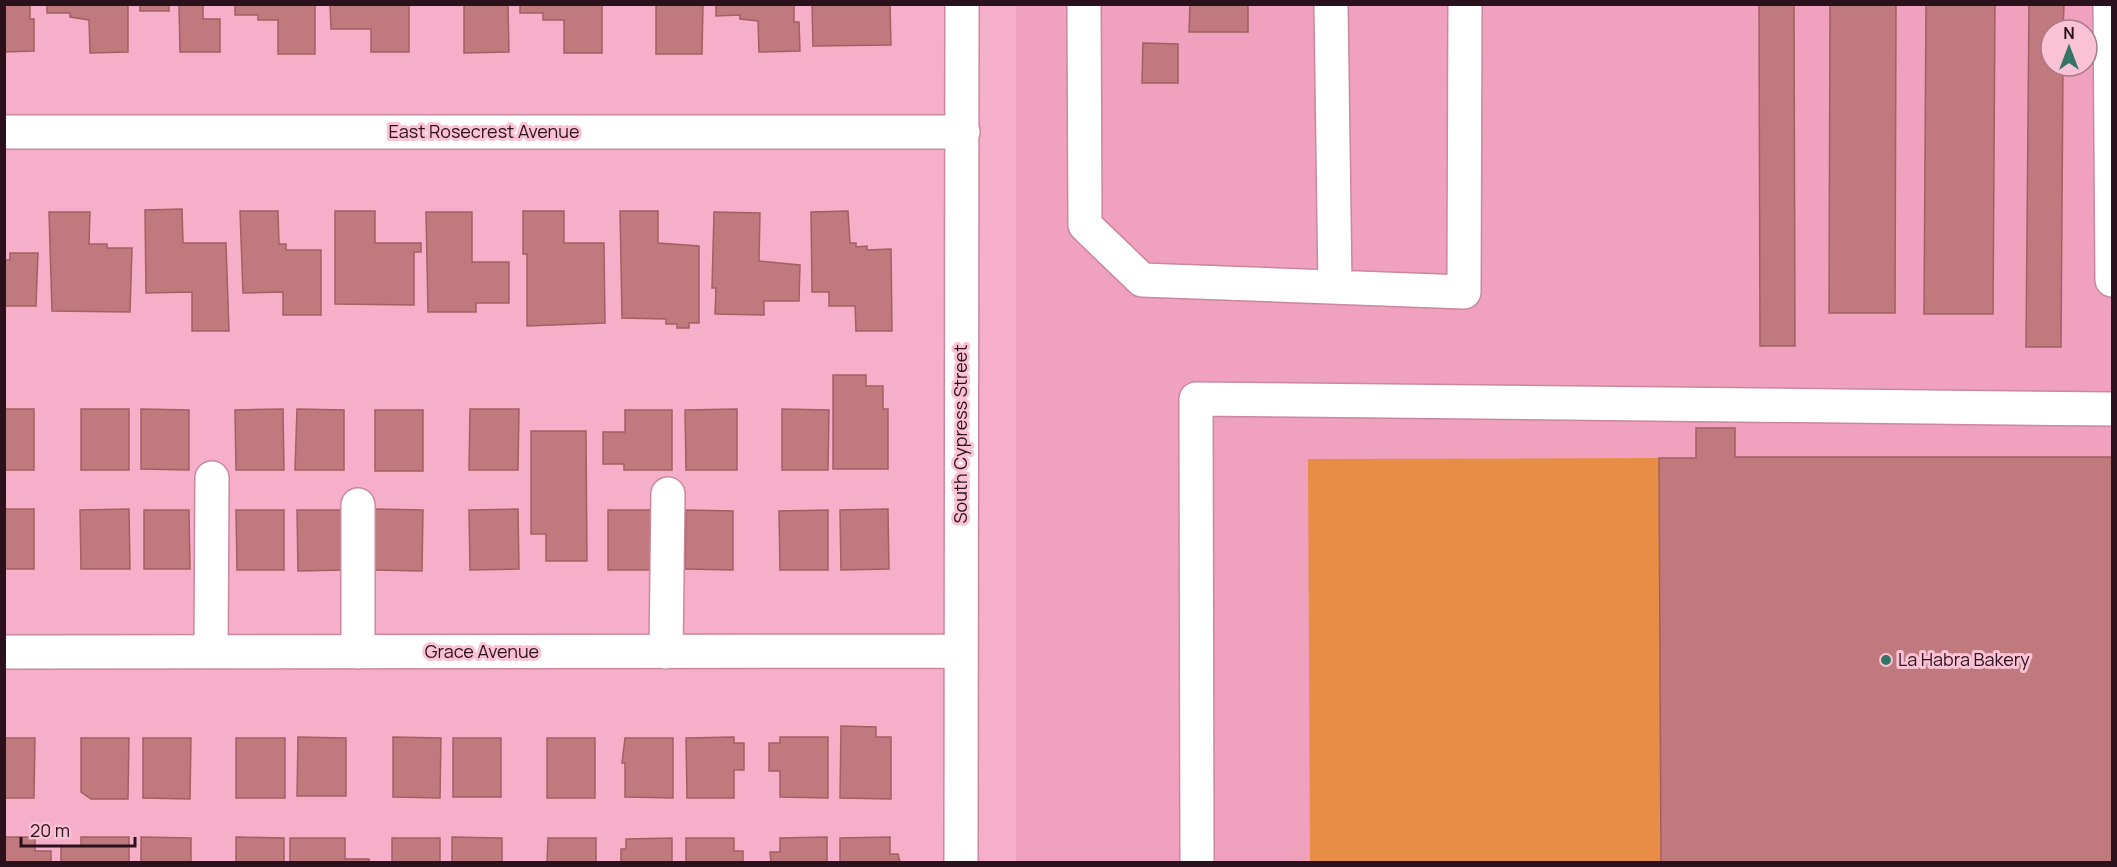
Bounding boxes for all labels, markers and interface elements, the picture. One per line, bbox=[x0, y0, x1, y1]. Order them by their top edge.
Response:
north arrow bbox=[2039, 18, 2099, 78]
text: N bbox=[2063, 22, 2075, 44]
street label: East Rosecrest Avenue bbox=[388, 119, 580, 143]
street label: South Cypress Street bbox=[948, 344, 972, 524]
street label: Grace Avenue bbox=[425, 639, 539, 663]
place label: La Habra Bakery bbox=[1898, 647, 2030, 671]
marker: La Habra Bakery bbox=[1879, 653, 1893, 667]
scale bar bbox=[21, 810, 135, 848]
text: 20 m bbox=[30, 818, 70, 842]

